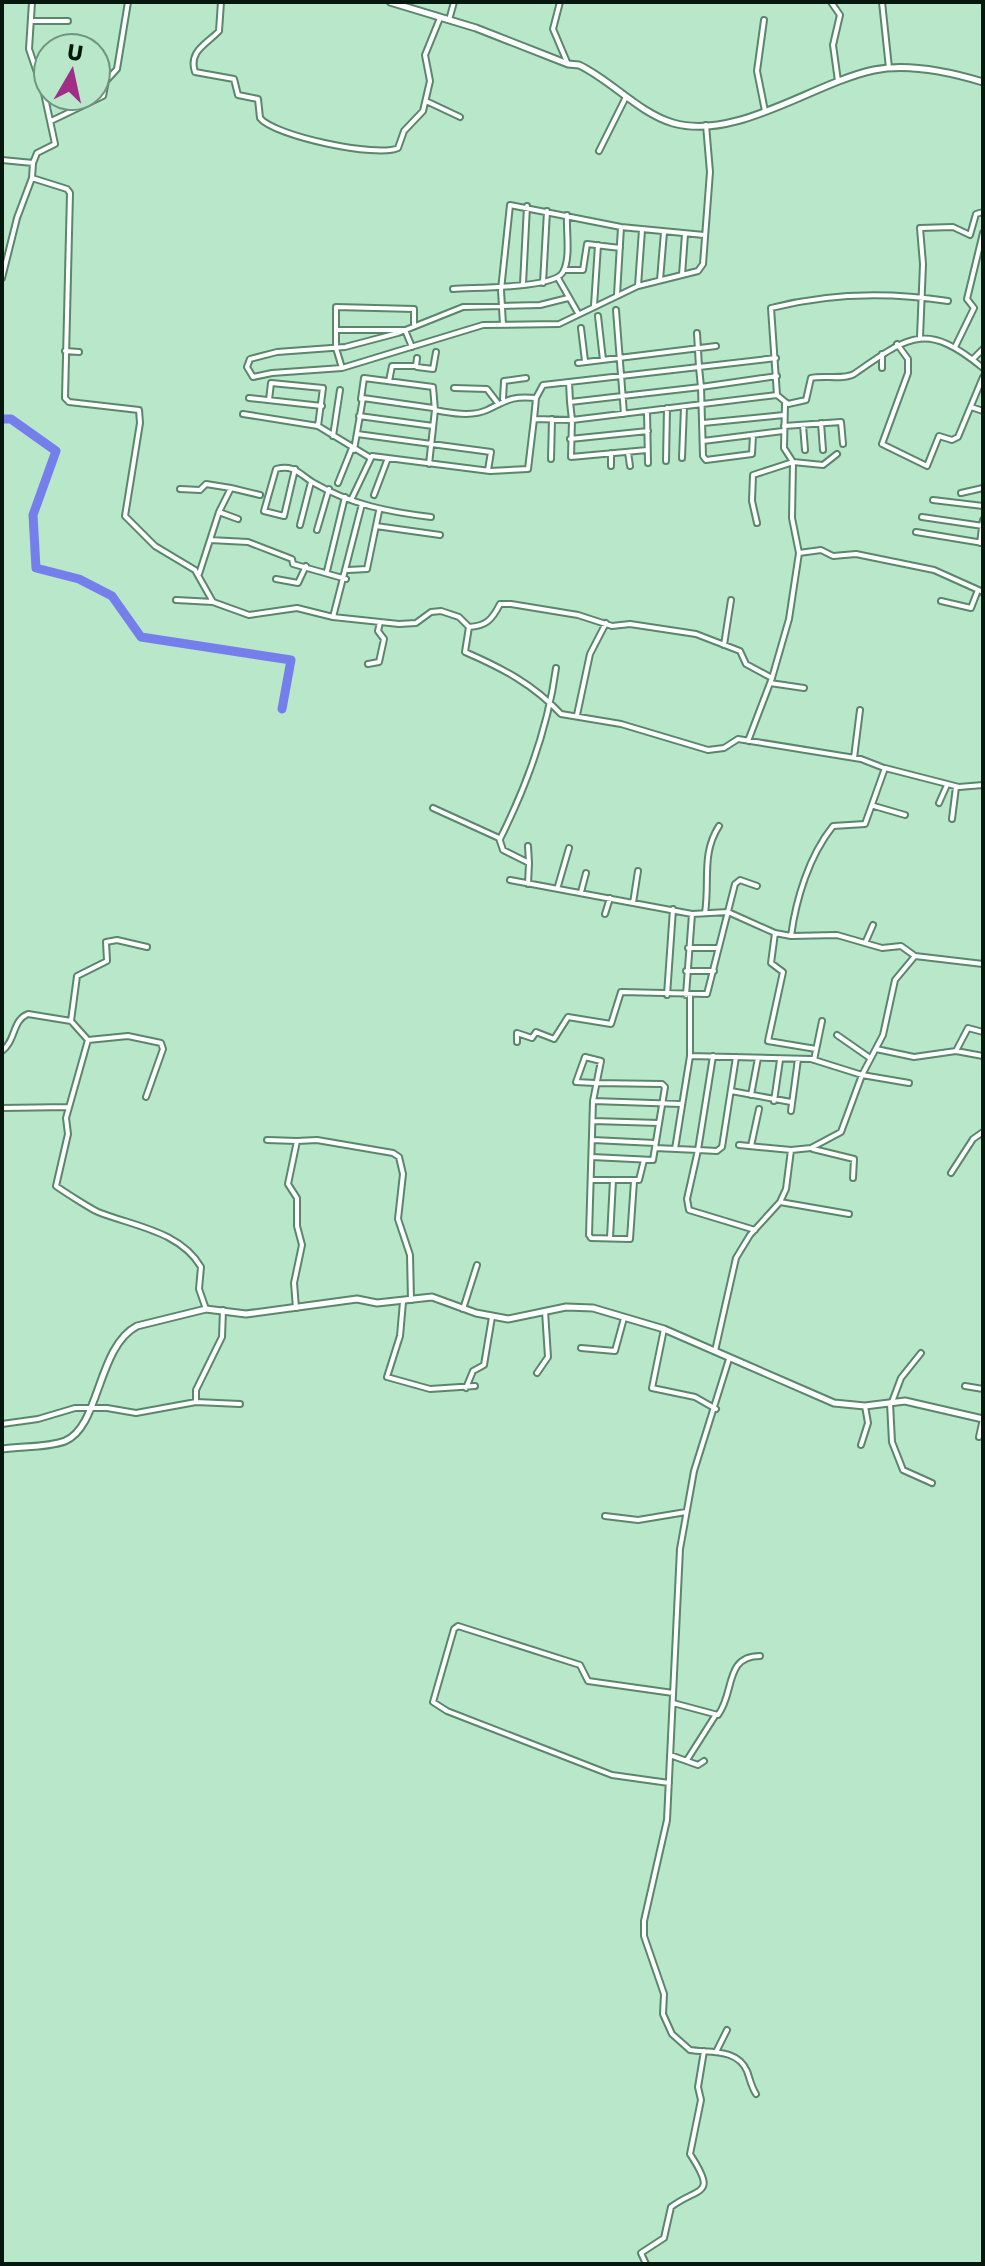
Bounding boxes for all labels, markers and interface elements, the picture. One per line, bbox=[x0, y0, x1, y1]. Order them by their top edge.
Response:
north arrow bbox=[32, 32, 112, 112]
text: U bbox=[65, 36, 85, 69]

